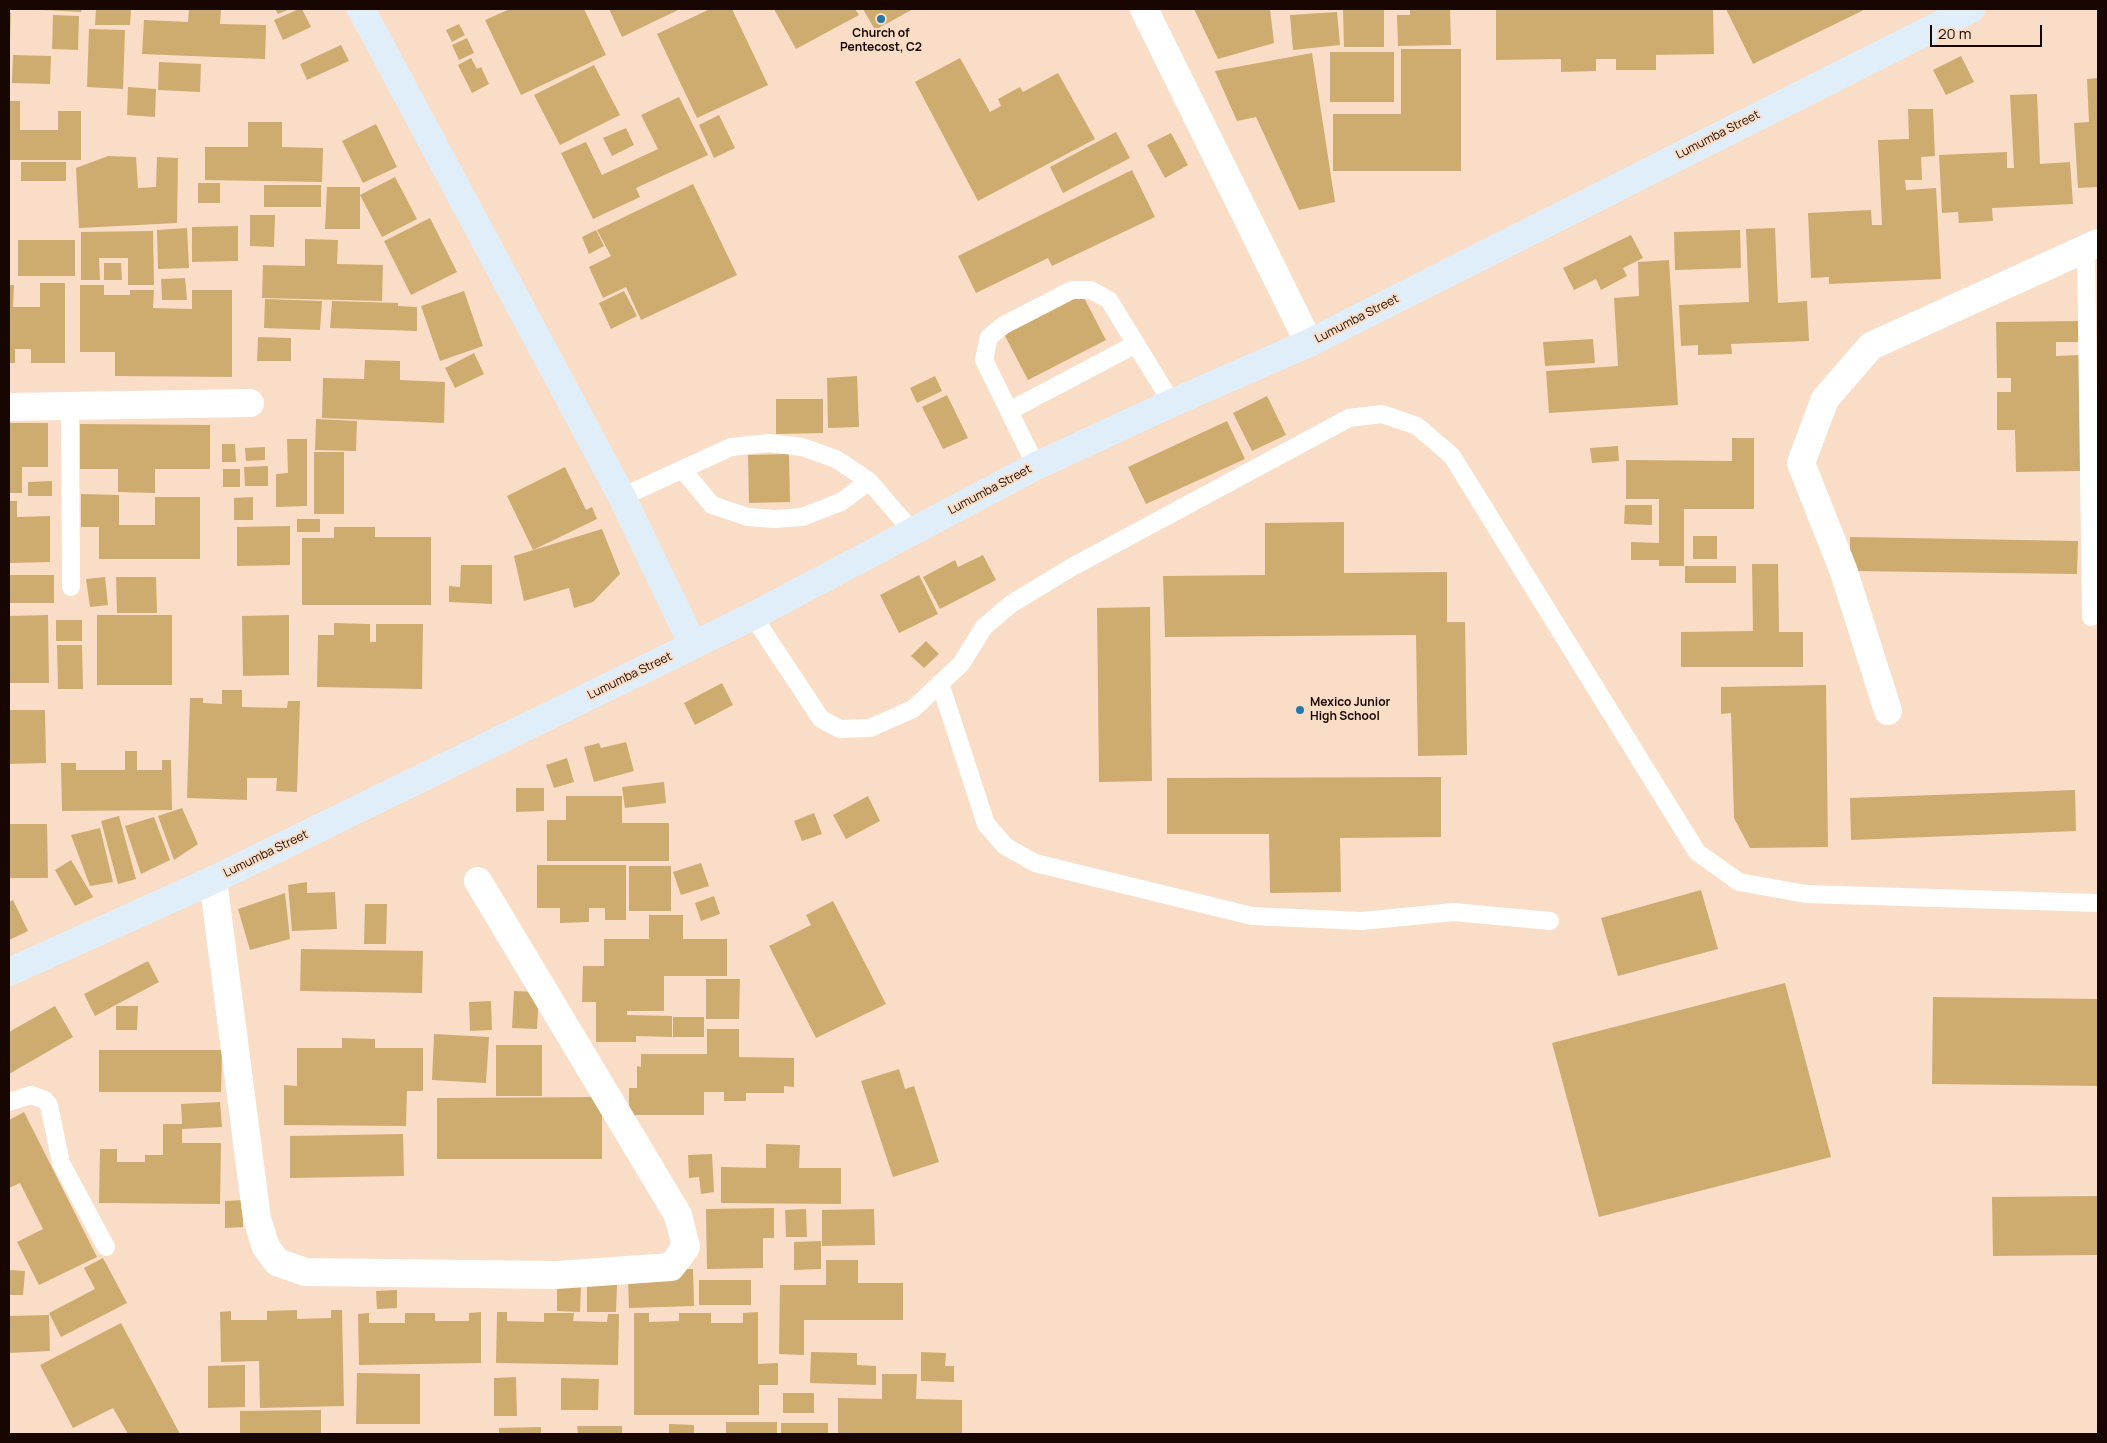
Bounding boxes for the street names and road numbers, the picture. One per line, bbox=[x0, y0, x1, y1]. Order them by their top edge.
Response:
street label: Lumumba Street bbox=[1674, 108, 1762, 162]
street label: Lumumba Street bbox=[1313, 292, 1401, 346]
street label: Lumumba Street bbox=[946, 462, 1034, 518]
street label: Lumumba Street bbox=[585, 649, 675, 703]
street label: Lumumba Street bbox=[221, 827, 311, 881]

